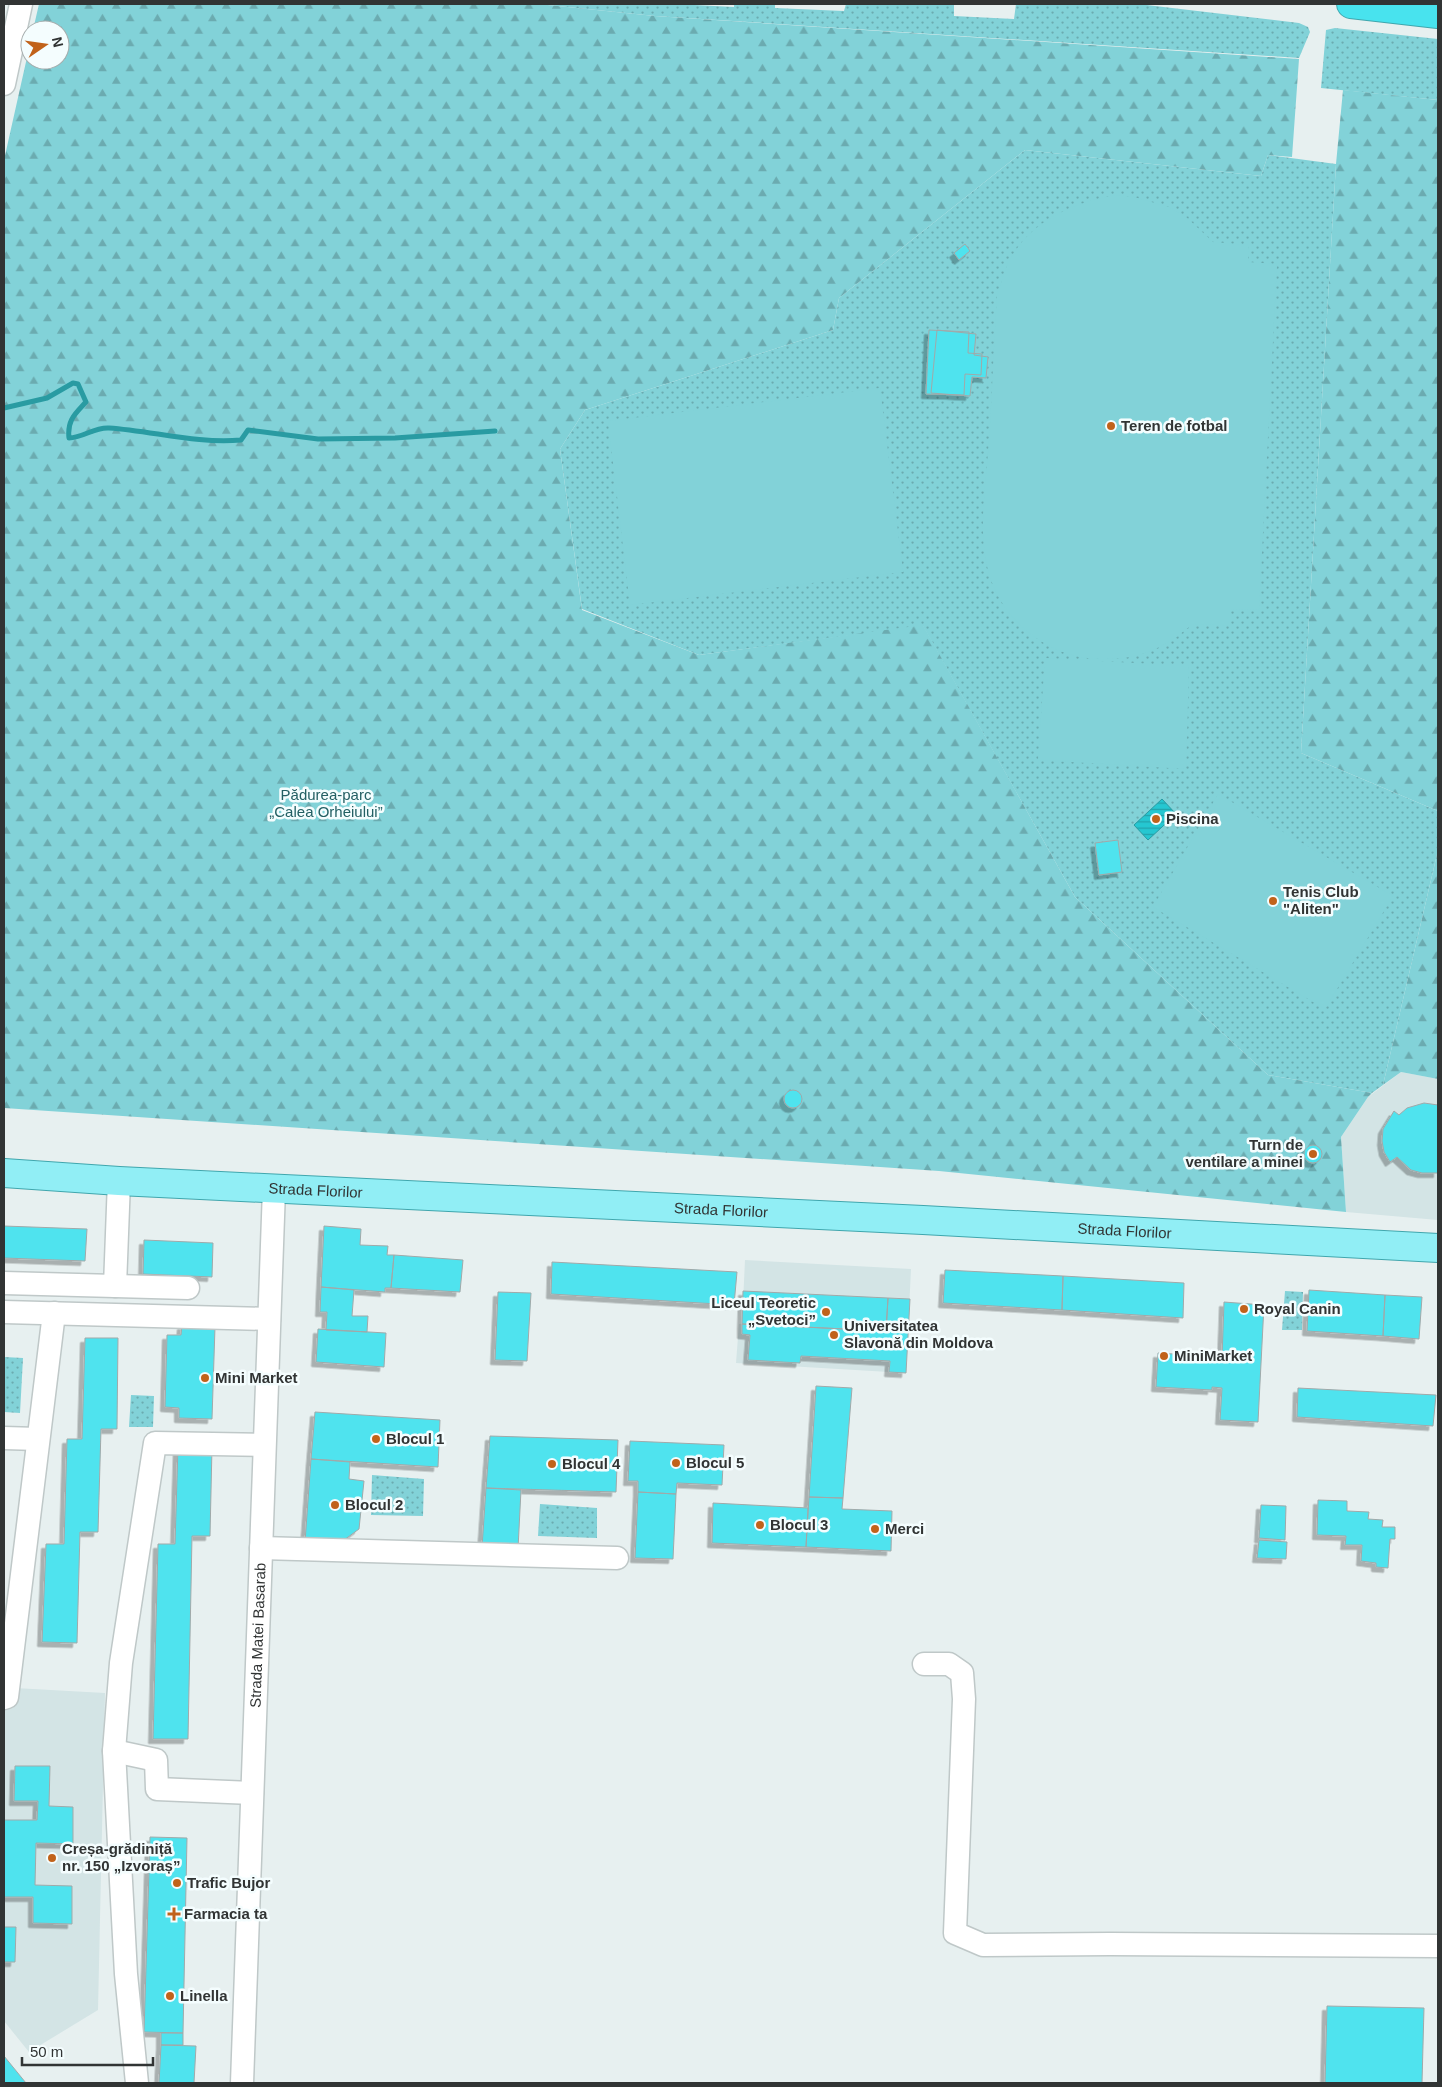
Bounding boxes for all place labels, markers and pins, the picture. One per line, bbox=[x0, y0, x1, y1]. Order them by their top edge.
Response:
place label: Teren de fotbal bbox=[1121, 417, 1227, 434]
marker: Teren de fotbal bbox=[1105, 420, 1117, 432]
place label: Piscina bbox=[1166, 810, 1219, 827]
marker: Piscina bbox=[1150, 813, 1162, 825]
place label: Tenis Club "Aliten" bbox=[1283, 883, 1359, 917]
marker: Tenis Club "Aliten" bbox=[1267, 895, 1279, 907]
place label: Turn de ventilare a minei bbox=[1185, 1136, 1303, 1170]
marker: Turn de ventilare a minei bbox=[1307, 1148, 1319, 1160]
place label: Liceul Teoretic „Svetoci” bbox=[711, 1294, 816, 1328]
place label: Royal Canin bbox=[1254, 1300, 1341, 1317]
marker: Royal Canin bbox=[1238, 1303, 1250, 1315]
marker: Liceul Teoretic „Svetoci” bbox=[820, 1306, 832, 1318]
place label: Universitatea Slavonă din Moldova bbox=[844, 1317, 994, 1351]
marker: Universitatea Slavonă din Moldova bbox=[828, 1329, 840, 1341]
place label: MiniMarket bbox=[1174, 1347, 1252, 1364]
marker: MiniMarket bbox=[1158, 1350, 1170, 1362]
place label: Mini Market bbox=[215, 1369, 298, 1386]
marker: Mini Market bbox=[199, 1372, 211, 1384]
place label: Blocul 1 bbox=[386, 1430, 444, 1447]
marker: Blocul 1 bbox=[370, 1433, 382, 1445]
place label: Blocul 5 bbox=[686, 1454, 744, 1471]
place label: Blocul 4 bbox=[562, 1455, 621, 1472]
marker: Blocul 5 bbox=[670, 1457, 682, 1469]
marker: Blocul 4 bbox=[546, 1458, 558, 1470]
place label: Blocul 2 bbox=[345, 1496, 403, 1513]
marker: Blocul 2 bbox=[329, 1499, 341, 1511]
place label: Blocul 3 bbox=[770, 1516, 828, 1533]
marker: Blocul 3 bbox=[754, 1519, 766, 1531]
place label: Merci bbox=[885, 1520, 924, 1537]
marker: Merci bbox=[869, 1523, 881, 1535]
place label: Creșa-grădiniță nr. 150 „Izvoraș” bbox=[62, 1840, 180, 1874]
marker: Creșa-grădiniță nr. 150 „Izvoraș” bbox=[46, 1852, 58, 1864]
place label: Trafic Bujor bbox=[187, 1874, 271, 1891]
marker: Trafic Bujor bbox=[171, 1877, 183, 1889]
place label: Farmacia ta bbox=[184, 1905, 268, 1922]
marker: Farmacia ta bbox=[168, 1908, 180, 1920]
place label: Linella bbox=[180, 1987, 228, 2004]
marker: Linella bbox=[164, 1990, 176, 2002]

